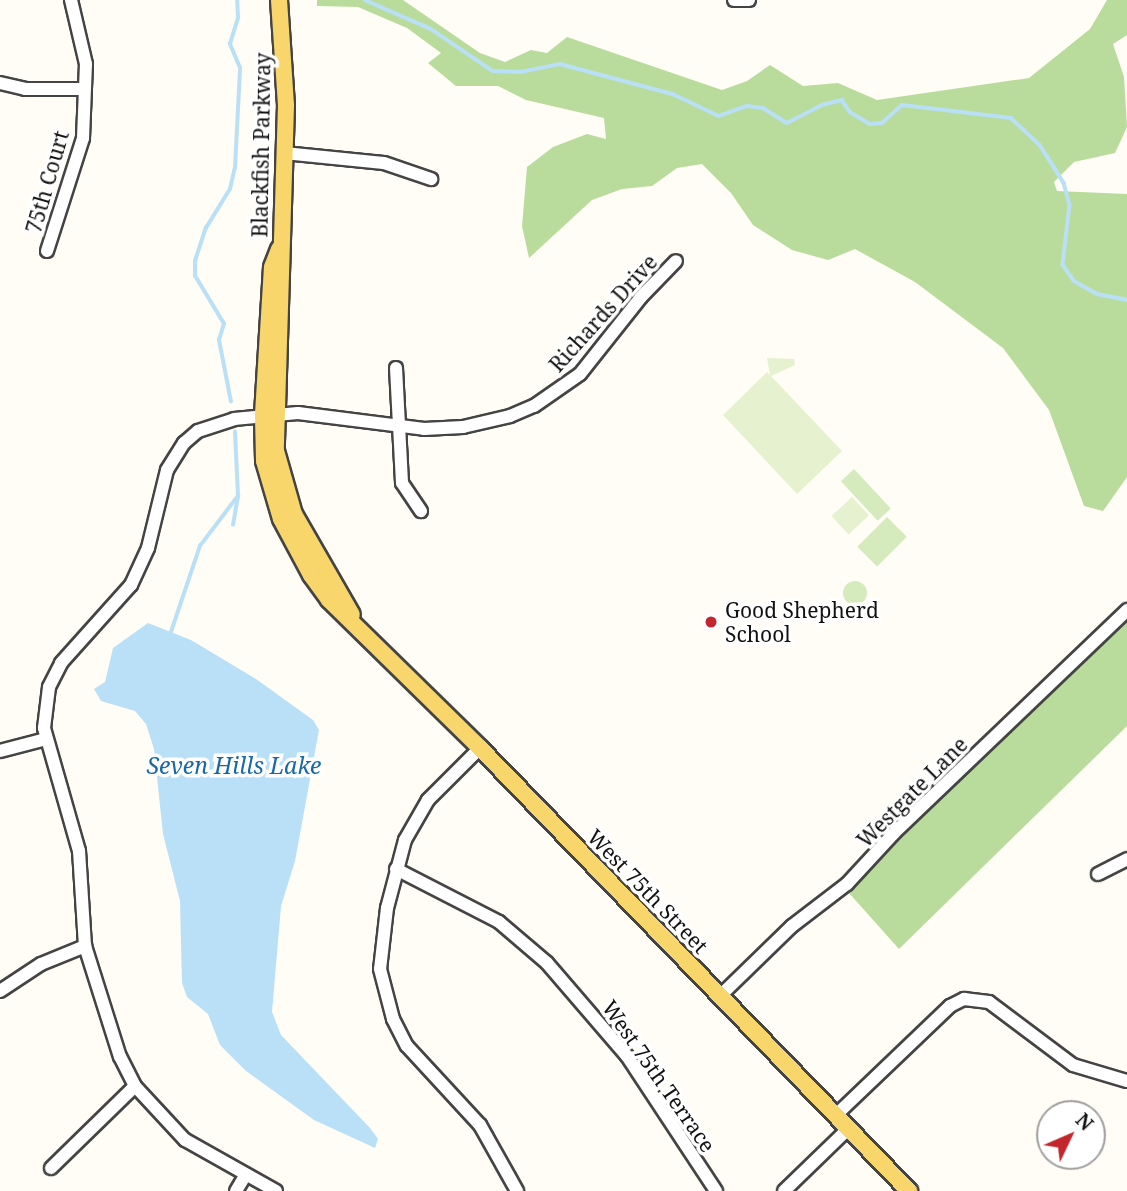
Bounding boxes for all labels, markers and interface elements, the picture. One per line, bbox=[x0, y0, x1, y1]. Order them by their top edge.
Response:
street label: Blackfish Parkway bbox=[247, 52, 275, 238]
street label: 75th Court bbox=[20, 128, 74, 236]
street label: Richards Drive bbox=[544, 249, 662, 377]
place label: Good Shepherd School bbox=[725, 597, 879, 647]
marker: Good Shepherd School bbox=[703, 614, 719, 630]
street label: Westgate Lane bbox=[852, 732, 972, 852]
water label: Seven Hills Lake bbox=[147, 751, 321, 779]
street label: West 75th Street bbox=[582, 824, 714, 958]
street label: West 75th Terrace bbox=[597, 995, 721, 1157]
north arrow bbox=[1036, 1100, 1106, 1170]
text: N bbox=[1070, 1107, 1099, 1136]

